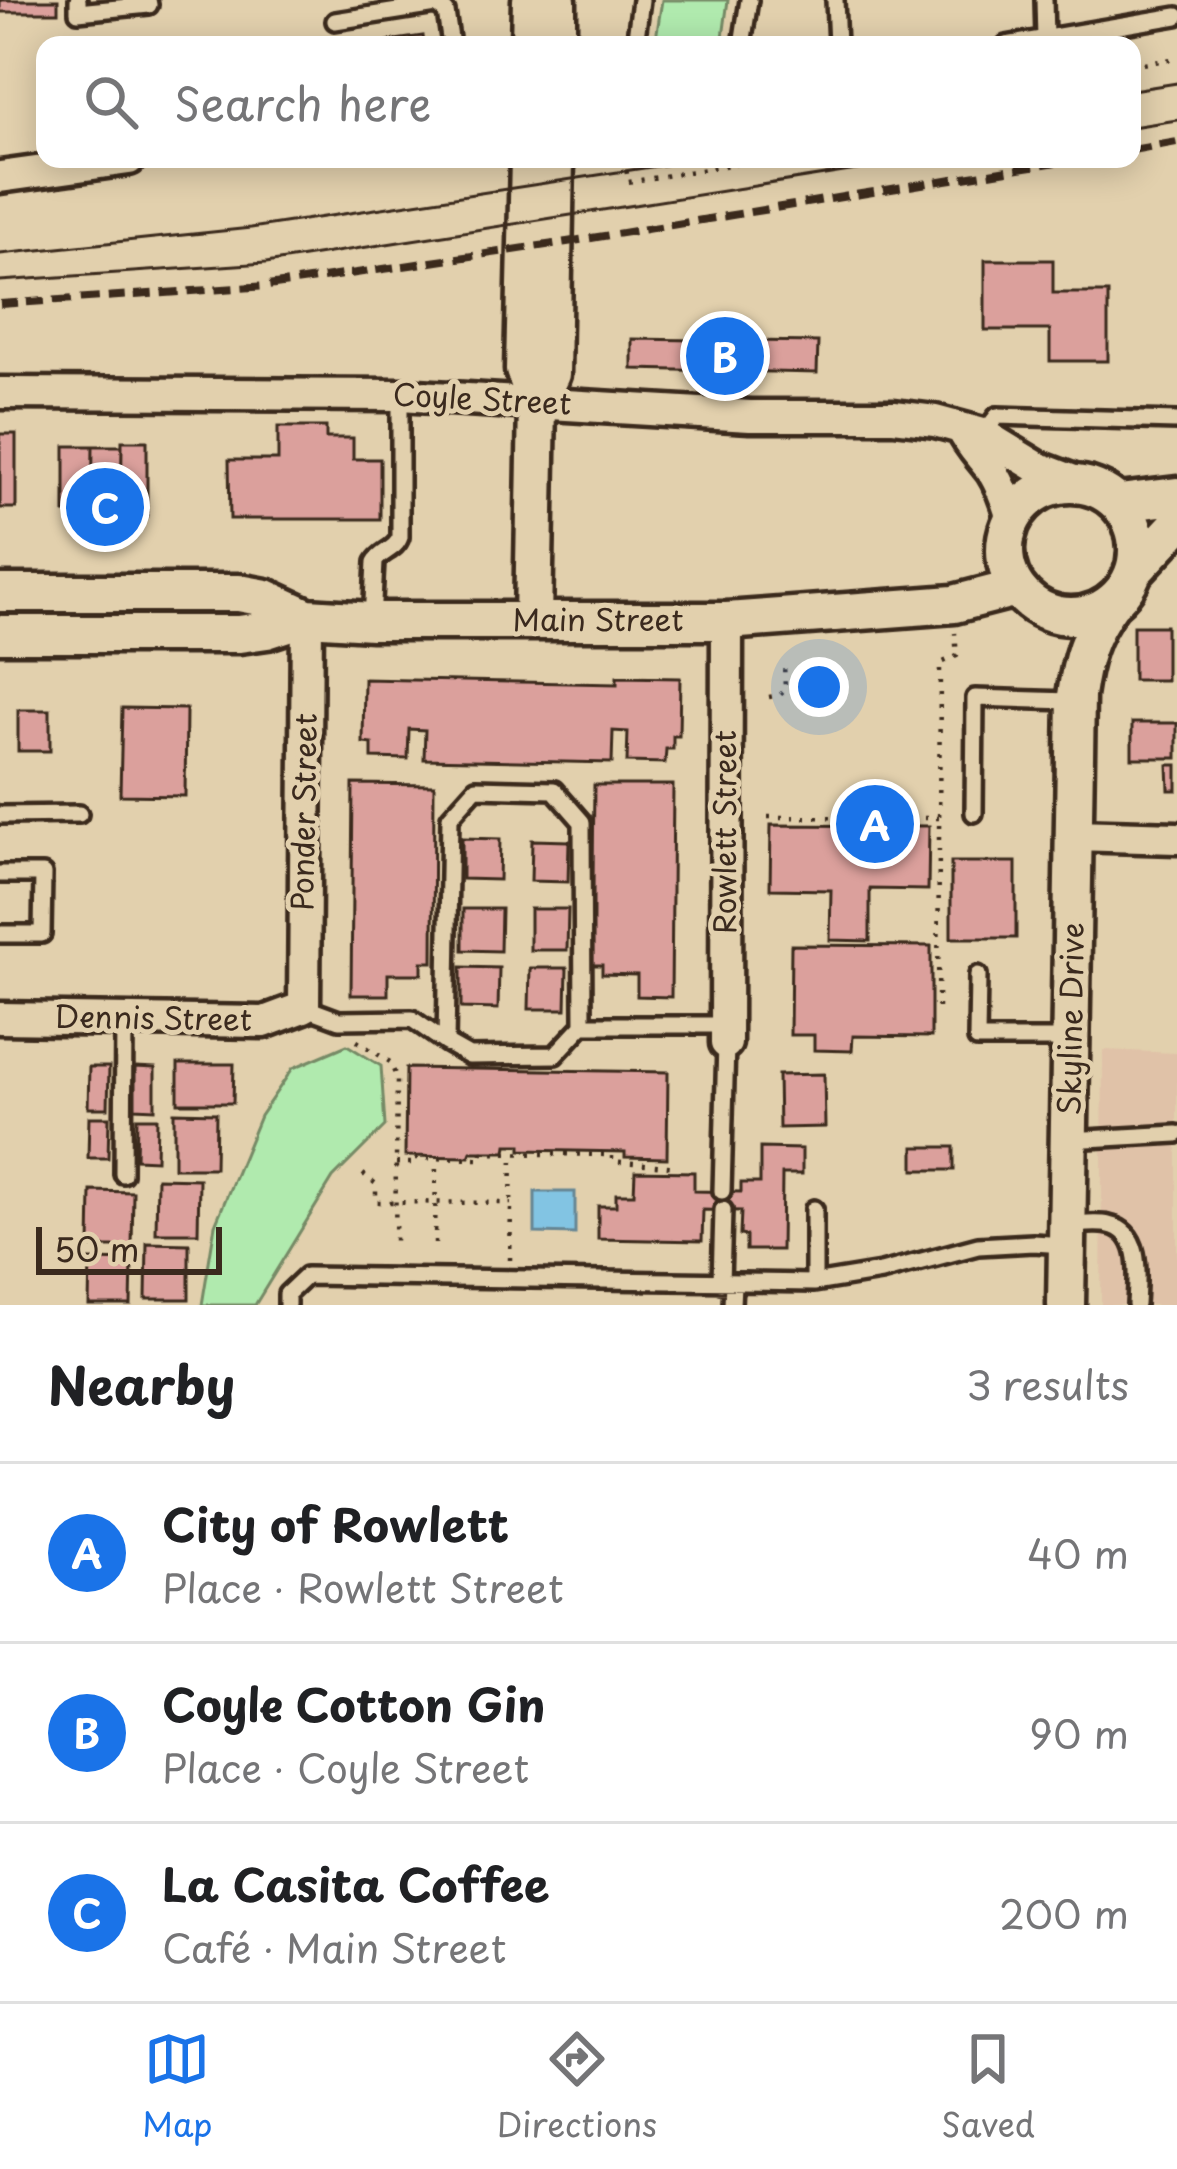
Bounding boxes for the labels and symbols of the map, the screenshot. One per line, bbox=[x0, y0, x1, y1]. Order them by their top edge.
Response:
pin: B bbox=[686, 311, 764, 401]
street label: Coyle Street bbox=[392, 370, 572, 425]
pin: C bbox=[66, 462, 144, 552]
street label: Main Street bbox=[512, 596, 684, 641]
your location bbox=[789, 657, 849, 717]
street label: Ponder Street bbox=[278, 713, 327, 911]
street label: Rowlett Street bbox=[701, 730, 746, 934]
pin: A bbox=[836, 779, 914, 869]
street label: Skyline Drive bbox=[1045, 922, 1094, 1116]
street label: Dennis Street bbox=[54, 992, 252, 1041]
scale bar bbox=[36, 1221, 222, 1274]

